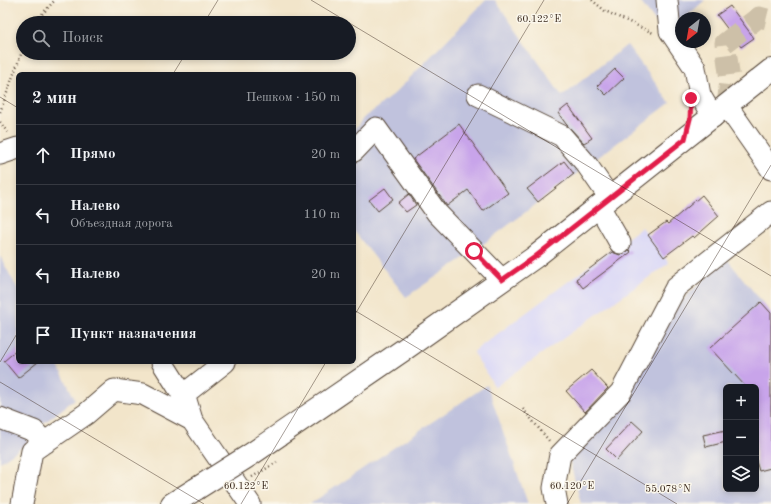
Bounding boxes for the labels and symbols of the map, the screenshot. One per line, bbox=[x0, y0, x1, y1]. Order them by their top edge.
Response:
north arrow bbox=[675, 12, 711, 48]
text: 60.122°E bbox=[517, 14, 561, 24]
route end bbox=[682, 89, 700, 107]
route start bbox=[465, 242, 483, 260]
text: 60.122°E bbox=[224, 481, 268, 491]
text: 60.120°E bbox=[550, 481, 594, 491]
text: 55.078°N bbox=[645, 484, 691, 494]

